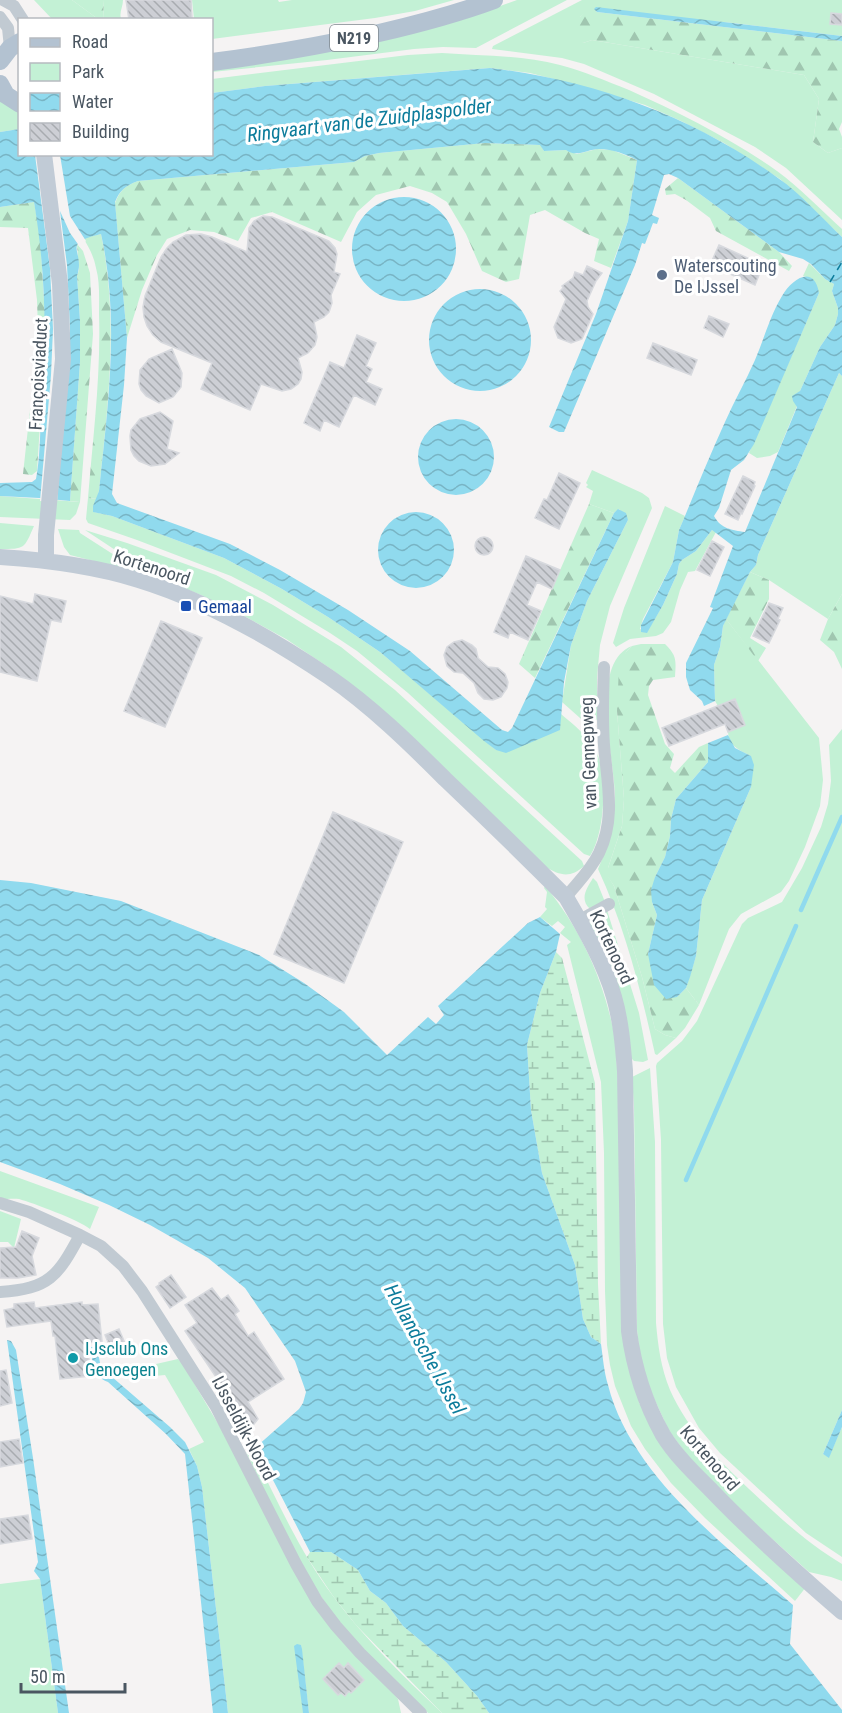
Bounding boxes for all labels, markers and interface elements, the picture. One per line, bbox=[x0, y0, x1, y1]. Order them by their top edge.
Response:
legend bbox=[18, 18, 213, 156]
road number: N219 bbox=[330, 25, 378, 51]
text: Road bbox=[72, 31, 108, 52]
text: Park bbox=[72, 61, 104, 82]
text: Water bbox=[72, 91, 114, 112]
water label: Ringvaart van de Zuidplaspolder bbox=[246, 93, 494, 147]
text: Building bbox=[72, 121, 129, 142]
place label: Waterscouting De IJssel bbox=[674, 255, 777, 297]
marker: Waterscouting De IJssel bbox=[655, 268, 669, 282]
street label: Françoisviaduct bbox=[25, 317, 51, 431]
street label: Kortenoord bbox=[111, 545, 193, 589]
place label: Gemaal bbox=[198, 596, 252, 617]
marker: Gemaal bbox=[179, 599, 193, 613]
street label: van Gennepweg bbox=[576, 697, 600, 809]
street label: Kortenoord bbox=[586, 907, 638, 987]
water label: Hollandsche IJssel bbox=[379, 1280, 471, 1419]
place label: IJsclub Ons Genoegen bbox=[85, 1338, 168, 1380]
marker: IJsclub Ons Genoegen bbox=[66, 1351, 80, 1365]
street label: IJsseldijk-Noord bbox=[208, 1372, 280, 1484]
street label: Kortenoord bbox=[676, 1421, 744, 1495]
scale bar bbox=[21, 1656, 124, 1694]
text: 50 m bbox=[30, 1666, 65, 1687]

